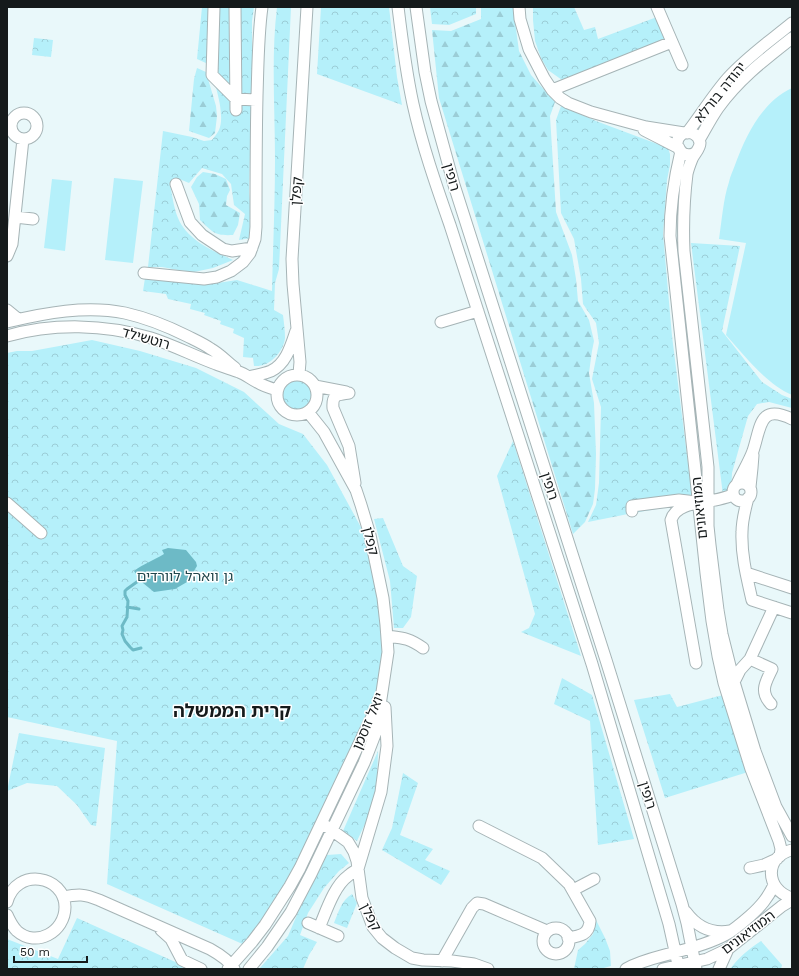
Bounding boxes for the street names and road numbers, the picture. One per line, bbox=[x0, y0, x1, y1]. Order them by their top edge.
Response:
street label: יהודה בורלא bbox=[691, 59, 749, 125]
street label: רופין bbox=[440, 161, 464, 193]
street label: קפלן bbox=[287, 176, 305, 206]
street label: רוטשילד bbox=[120, 323, 172, 353]
street label: רופין bbox=[538, 470, 562, 502]
street label: המוזיאונים bbox=[688, 476, 710, 540]
street label: קפלן bbox=[360, 525, 382, 557]
street label: יואל זוסמן bbox=[349, 690, 387, 752]
street label: רופין bbox=[636, 779, 660, 811]
street label: קפלן bbox=[357, 900, 385, 934]
street label: המוזיאונים bbox=[718, 907, 778, 957]

